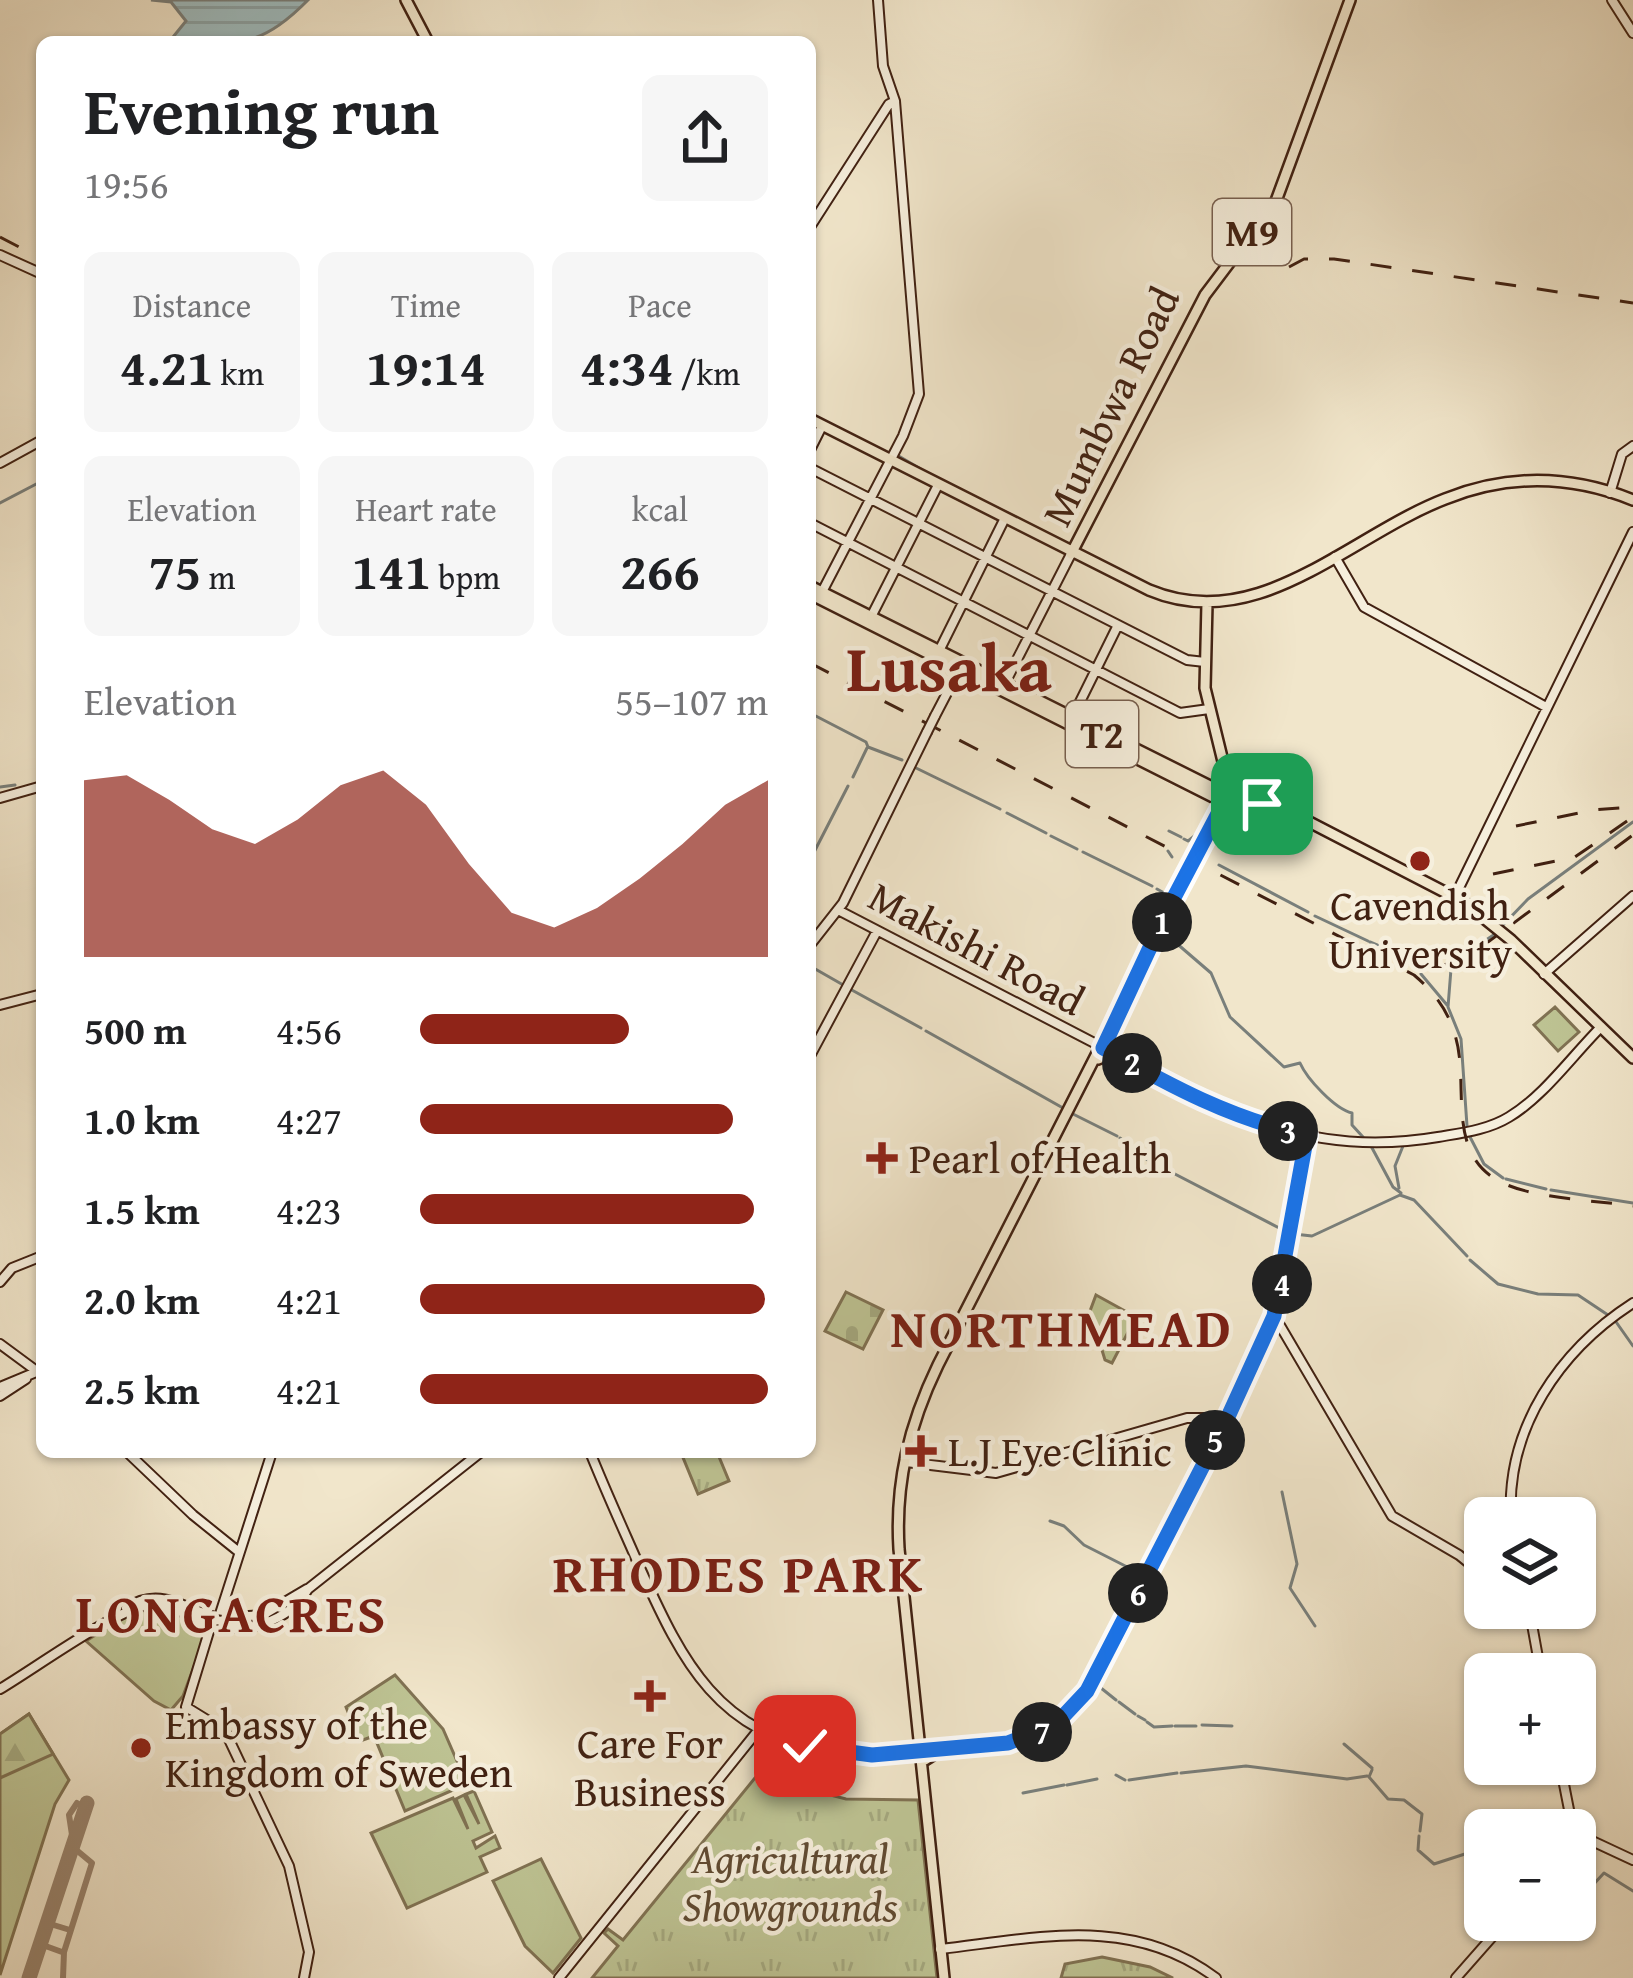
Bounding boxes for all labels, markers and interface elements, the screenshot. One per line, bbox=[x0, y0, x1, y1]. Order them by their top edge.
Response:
text: Evening run bbox=[84, 61, 439, 158]
button: share bbox=[642, 75, 768, 201]
text: 19:56 bbox=[84, 155, 169, 212]
road number: M9 bbox=[1213, 199, 1291, 265]
street label: Mumbwa Road bbox=[1025, 275, 1194, 536]
text: Distance bbox=[133, 281, 251, 329]
text: Time bbox=[391, 281, 461, 329]
text: Pace bbox=[628, 281, 692, 329]
text: 4.21 bbox=[120, 329, 213, 404]
text: 19:14 bbox=[366, 329, 486, 404]
text: 4:34 bbox=[580, 329, 674, 404]
text: km bbox=[213, 349, 264, 397]
text: /km bbox=[674, 349, 740, 397]
text: Elevation bbox=[127, 485, 257, 533]
text: Heart rate bbox=[355, 485, 497, 533]
text: kcal bbox=[632, 485, 688, 533]
text: 75 bbox=[148, 533, 201, 608]
text: 141 bbox=[352, 533, 431, 608]
text: 266 bbox=[620, 533, 700, 608]
text: m bbox=[201, 553, 236, 601]
text: bpm bbox=[431, 553, 500, 601]
district label: Lusaka bbox=[846, 618, 1052, 715]
text: Elevation bbox=[84, 672, 237, 729]
text: 55–107 m bbox=[615, 672, 768, 729]
road number: T2 bbox=[1066, 701, 1138, 767]
pin bbox=[1211, 753, 1313, 855]
icon: arrive bbox=[1229, 771, 1295, 837]
marker: Cavendish University bbox=[1407, 848, 1433, 874]
street label: Makishi Road bbox=[858, 865, 1097, 1030]
place label: Cavendish University bbox=[1328, 874, 1512, 983]
pin: 1 bbox=[1132, 892, 1192, 952]
text: 1 bbox=[1153, 898, 1171, 946]
text: 500 m bbox=[84, 1001, 187, 1058]
text: 4:56 bbox=[276, 1001, 342, 1058]
pin: 2 bbox=[1102, 1033, 1162, 1093]
text: 2 bbox=[1123, 1039, 1141, 1087]
text: 1.0 km bbox=[84, 1091, 200, 1148]
text: 4:27 bbox=[276, 1091, 342, 1148]
pin: 3 bbox=[1258, 1101, 1318, 1161]
text: 3 bbox=[1279, 1107, 1297, 1155]
place label: Pearl of Health bbox=[909, 1127, 1172, 1188]
marker: Pearl of Health bbox=[866, 1142, 898, 1174]
text: 1.5 km bbox=[84, 1181, 200, 1238]
text: 4:23 bbox=[276, 1181, 342, 1238]
pin: 4 bbox=[1252, 1254, 1312, 1314]
text: 4 bbox=[1273, 1260, 1291, 1308]
text: 2.0 km bbox=[84, 1271, 200, 1328]
text: 4:21 bbox=[276, 1271, 342, 1328]
district label: NORTHMEAD bbox=[890, 1288, 1234, 1367]
text: 2.5 km bbox=[84, 1361, 200, 1418]
text: 4:21 bbox=[276, 1361, 342, 1418]
pin: 5 bbox=[1185, 1410, 1245, 1470]
text: 5 bbox=[1206, 1416, 1224, 1464]
place label: L.J Eye Clinic bbox=[948, 1420, 1172, 1481]
marker: L.J Eye Clinic bbox=[905, 1435, 937, 1467]
map controls bbox=[1464, 1497, 1596, 1941]
button: layers bbox=[1464, 1497, 1596, 1629]
district label: RHODES PARK bbox=[553, 1533, 925, 1612]
pin: 6 bbox=[1108, 1563, 1168, 1623]
text: 6 bbox=[1129, 1569, 1147, 1617]
district label: LONGACRES bbox=[76, 1573, 388, 1652]
button: + bbox=[1464, 1653, 1596, 1785]
marker: Care For Business bbox=[634, 1680, 666, 1712]
place label: Embassy of the Kingdom of Sweden bbox=[165, 1693, 513, 1802]
pin bbox=[754, 1695, 856, 1797]
pin: 7 bbox=[1012, 1702, 1072, 1762]
text: 7 bbox=[1033, 1708, 1051, 1756]
place label: Care For Business bbox=[574, 1712, 726, 1821]
icon: check bbox=[772, 1713, 838, 1779]
marker: Embassy of the Kingdom of Sweden bbox=[128, 1735, 154, 1761]
button: − bbox=[1464, 1809, 1596, 1941]
park label: Agricultural Showgrounds bbox=[682, 1827, 898, 1936]

